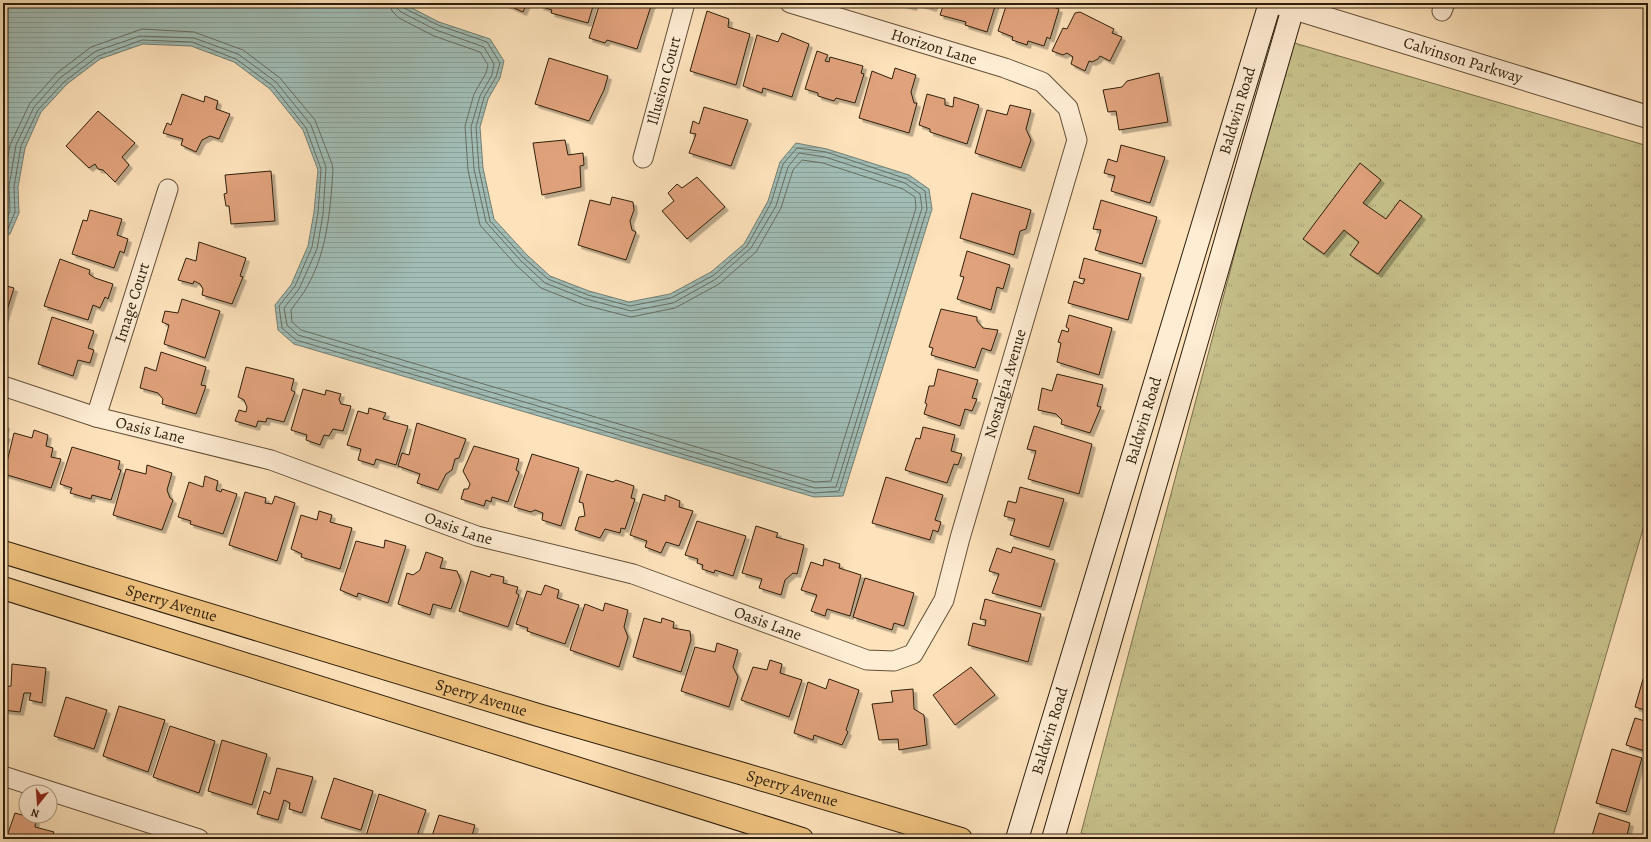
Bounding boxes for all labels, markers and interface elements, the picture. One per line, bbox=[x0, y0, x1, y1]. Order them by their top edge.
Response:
street label: Horizon Lane bbox=[888, 23, 980, 71]
street label: Calvinson Parkway bbox=[1401, 32, 1526, 89]
street label: Illusion Court bbox=[641, 34, 686, 128]
street label: Baldwin Road bbox=[1214, 64, 1261, 157]
street label: Image Court bbox=[109, 260, 155, 345]
street label: Nostalgia Avenue bbox=[979, 326, 1032, 441]
street label: Baldwin Road bbox=[1120, 374, 1167, 467]
street label: Oasis Lane bbox=[113, 411, 187, 449]
street label: Oasis Lane bbox=[421, 507, 495, 550]
street label: Sperry Avenue bbox=[123, 579, 220, 628]
street label: Oasis Lane bbox=[731, 601, 805, 646]
street label: Sperry Avenue bbox=[433, 673, 530, 722]
street label: Baldwin Road bbox=[1026, 684, 1074, 777]
street label: Sperry Avenue bbox=[744, 765, 841, 813]
north arrow bbox=[18, 784, 58, 824]
text: N bbox=[29, 805, 41, 821]

